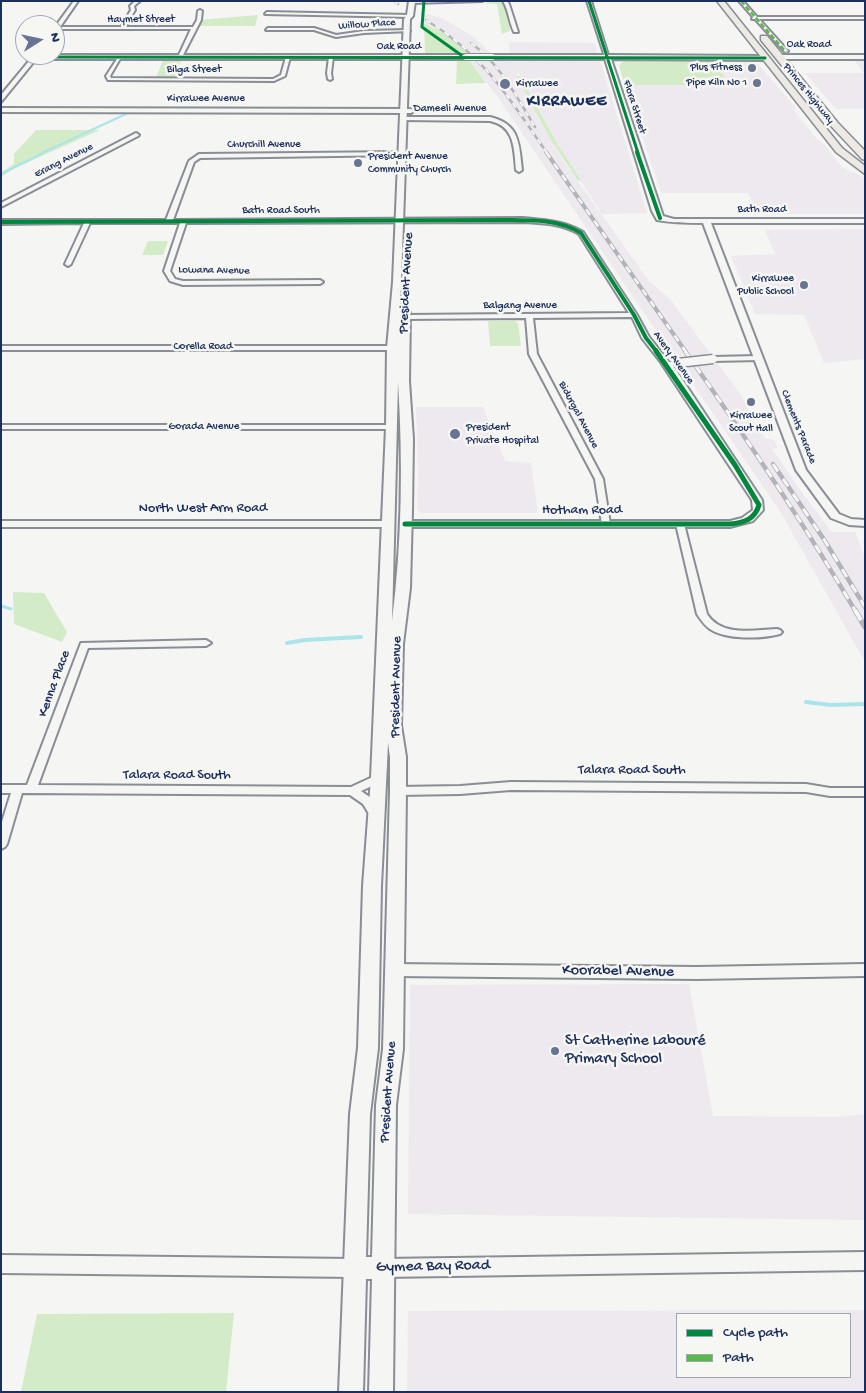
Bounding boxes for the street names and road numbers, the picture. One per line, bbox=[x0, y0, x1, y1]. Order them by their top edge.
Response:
street label: Haymet Street bbox=[107, 13, 175, 27]
street label: Willow Place bbox=[338, 16, 396, 34]
street label: Oak Road bbox=[787, 38, 831, 52]
street label: Oak Road bbox=[377, 40, 421, 54]
street label: Princes Highway bbox=[779, 61, 837, 127]
street label: Bilga Street bbox=[167, 63, 221, 77]
street label: Flora Street bbox=[619, 78, 649, 136]
street label: Kirrawee Avenue bbox=[167, 92, 245, 106]
street label: Dameeli Avenue bbox=[414, 102, 486, 116]
street label: Churchill Avenue bbox=[227, 138, 301, 152]
street label: Erang Avenue bbox=[32, 141, 96, 181]
street label: Bath Road bbox=[738, 203, 786, 217]
street label: Bath Road South bbox=[242, 204, 320, 218]
street label: President Avenue bbox=[396, 232, 418, 334]
street label: Lowana Avenue bbox=[178, 264, 250, 278]
street label: Balgang Avenue bbox=[483, 299, 557, 313]
street label: Avery Avenue bbox=[649, 329, 697, 387]
street label: Corella Road bbox=[174, 340, 232, 354]
street label: Bidurgal Avenue bbox=[555, 379, 601, 451]
street label: Clements Parade bbox=[777, 388, 819, 466]
street label: Gorada Avenue bbox=[169, 420, 239, 434]
street label: North West Arm Road bbox=[139, 501, 267, 517]
street label: Hotham Road bbox=[542, 503, 622, 519]
street label: President Avenue bbox=[388, 636, 406, 738]
street label: Kenna Place bbox=[35, 648, 75, 720]
street label: Talara Road South bbox=[578, 763, 686, 779]
street label: Talara Road South bbox=[123, 768, 231, 784]
street label: Koorabel Avenue bbox=[562, 961, 674, 983]
street label: President Avenue bbox=[377, 1041, 401, 1143]
street label: Gymea Bay Road bbox=[376, 1256, 490, 1278]

